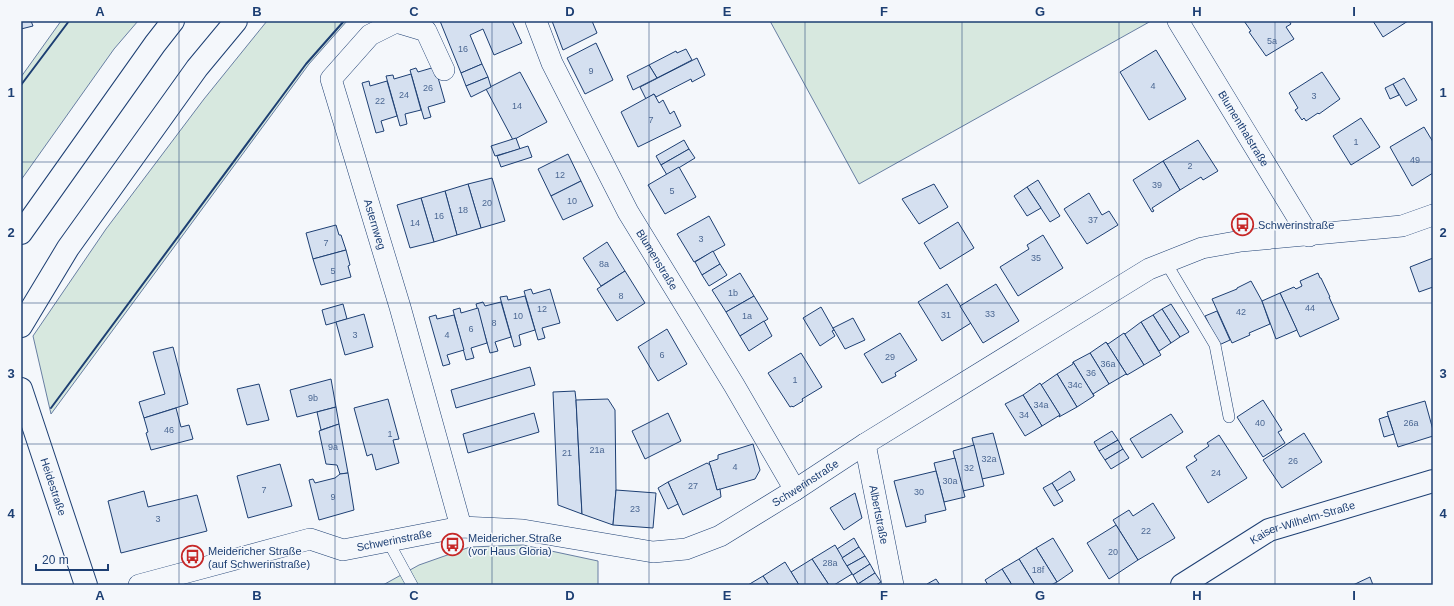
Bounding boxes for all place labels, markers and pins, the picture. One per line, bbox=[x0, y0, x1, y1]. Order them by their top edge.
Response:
bus stop icon: Schwerinstraße bbox=[1229, 212, 1255, 238]
place label: Schwerinstraße bbox=[1258, 219, 1334, 231]
bus stop icon: Meidericher Straße (vor Haus Gloria) bbox=[439, 531, 465, 557]
place label: Meidericher Straße (vor Haus Gloria) bbox=[468, 532, 562, 557]
bus stop icon: Meidericher Straße (auf Schwerinstraße) bbox=[179, 544, 205, 570]
place label: Meidericher Straße (auf Schwerinstraße) bbox=[208, 545, 310, 570]

